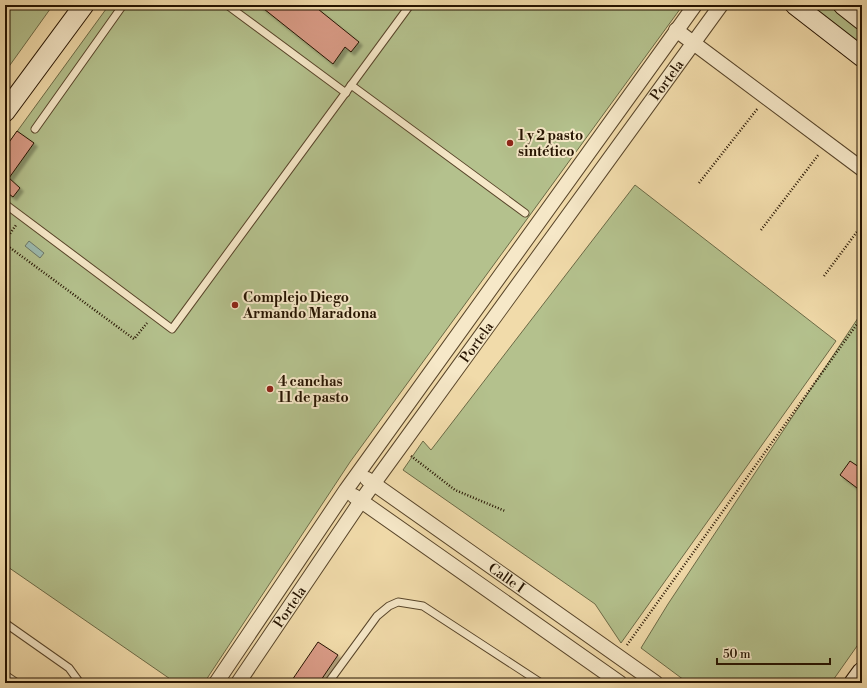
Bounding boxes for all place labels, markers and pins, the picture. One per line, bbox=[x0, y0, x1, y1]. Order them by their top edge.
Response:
place label: 1 y 2 pasto sintético bbox=[518, 127, 583, 161]
marker: 1 y 2 pasto sintético bbox=[505, 138, 515, 148]
place label: Complejo Diego Armando Maradona bbox=[242, 289, 377, 323]
marker: Complejo Diego Armando Maradona bbox=[230, 300, 240, 310]
place label: 4 canchas 11 de pasto bbox=[278, 373, 349, 407]
marker: 4 canchas 11 de pasto bbox=[265, 384, 275, 394]

